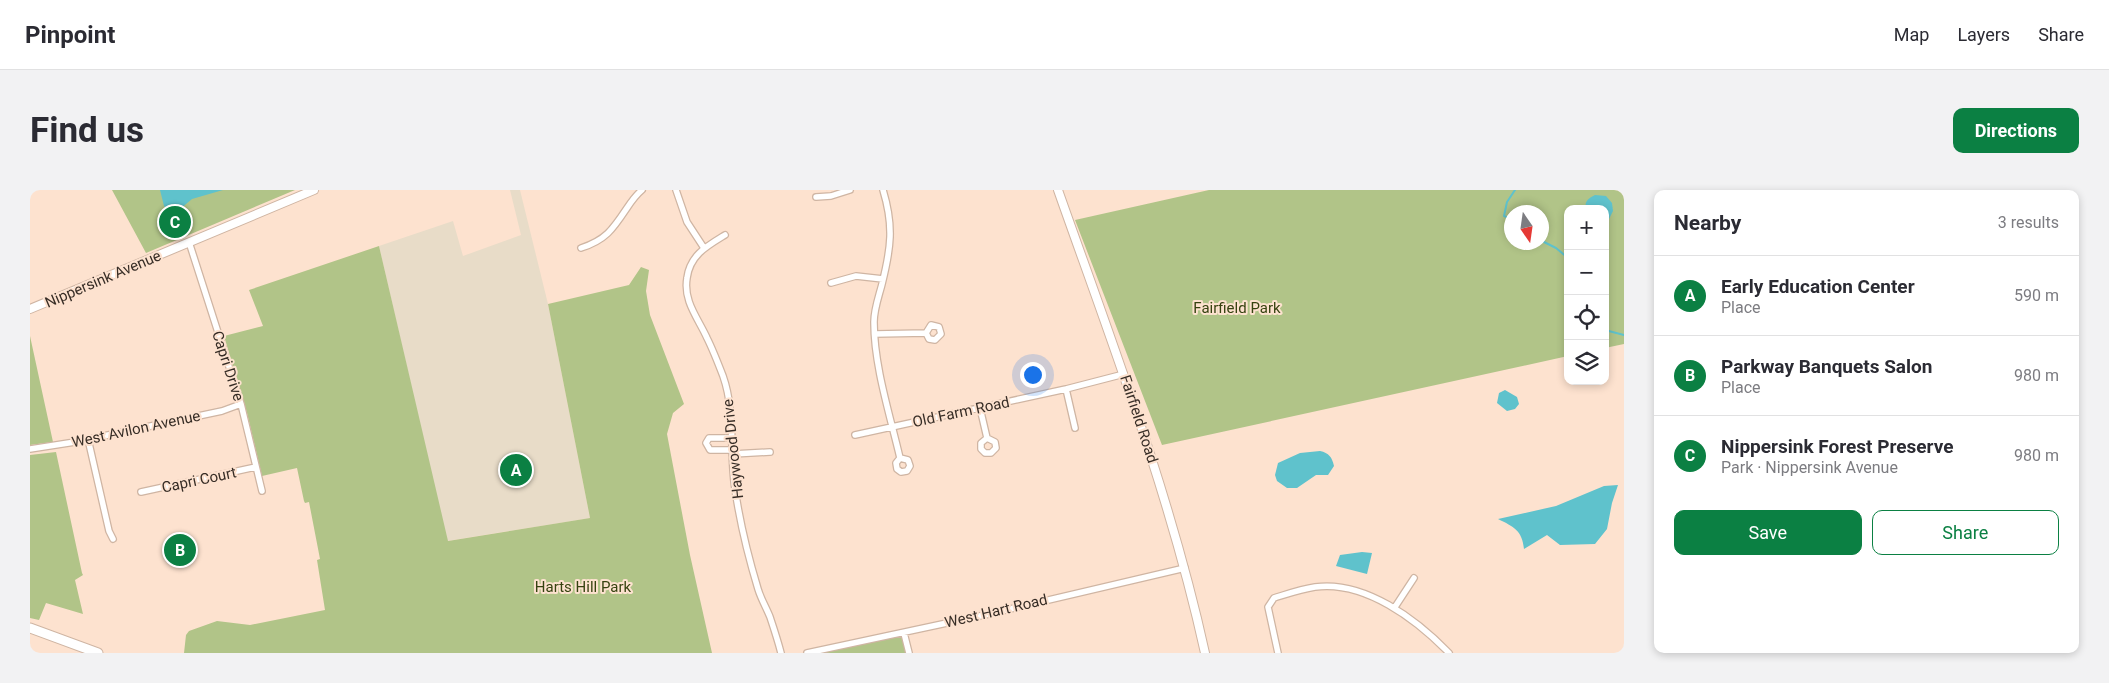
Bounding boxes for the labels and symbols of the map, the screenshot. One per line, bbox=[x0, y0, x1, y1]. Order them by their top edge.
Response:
pin: C bbox=[159, 203, 191, 241]
north arrow bbox=[1504, 205, 1549, 250]
street label: Nippersink Avenue bbox=[42, 246, 164, 312]
park label: Fairfield Park bbox=[1193, 299, 1281, 317]
street label: Capri Drive bbox=[208, 329, 248, 403]
your location bbox=[1020, 362, 1046, 388]
street label: Fairfield Road bbox=[1116, 373, 1162, 465]
street label: Old Farm Road bbox=[911, 393, 1011, 431]
street label: Haywood Drive bbox=[719, 398, 747, 500]
street label: West Avilon Avenue bbox=[70, 407, 202, 451]
pin: A bbox=[500, 451, 532, 489]
street label: Capri Court bbox=[160, 463, 238, 497]
pin: B bbox=[164, 531, 196, 569]
park label: Harts Hill Park bbox=[535, 578, 632, 596]
street label: West Hart Road bbox=[943, 590, 1049, 632]

